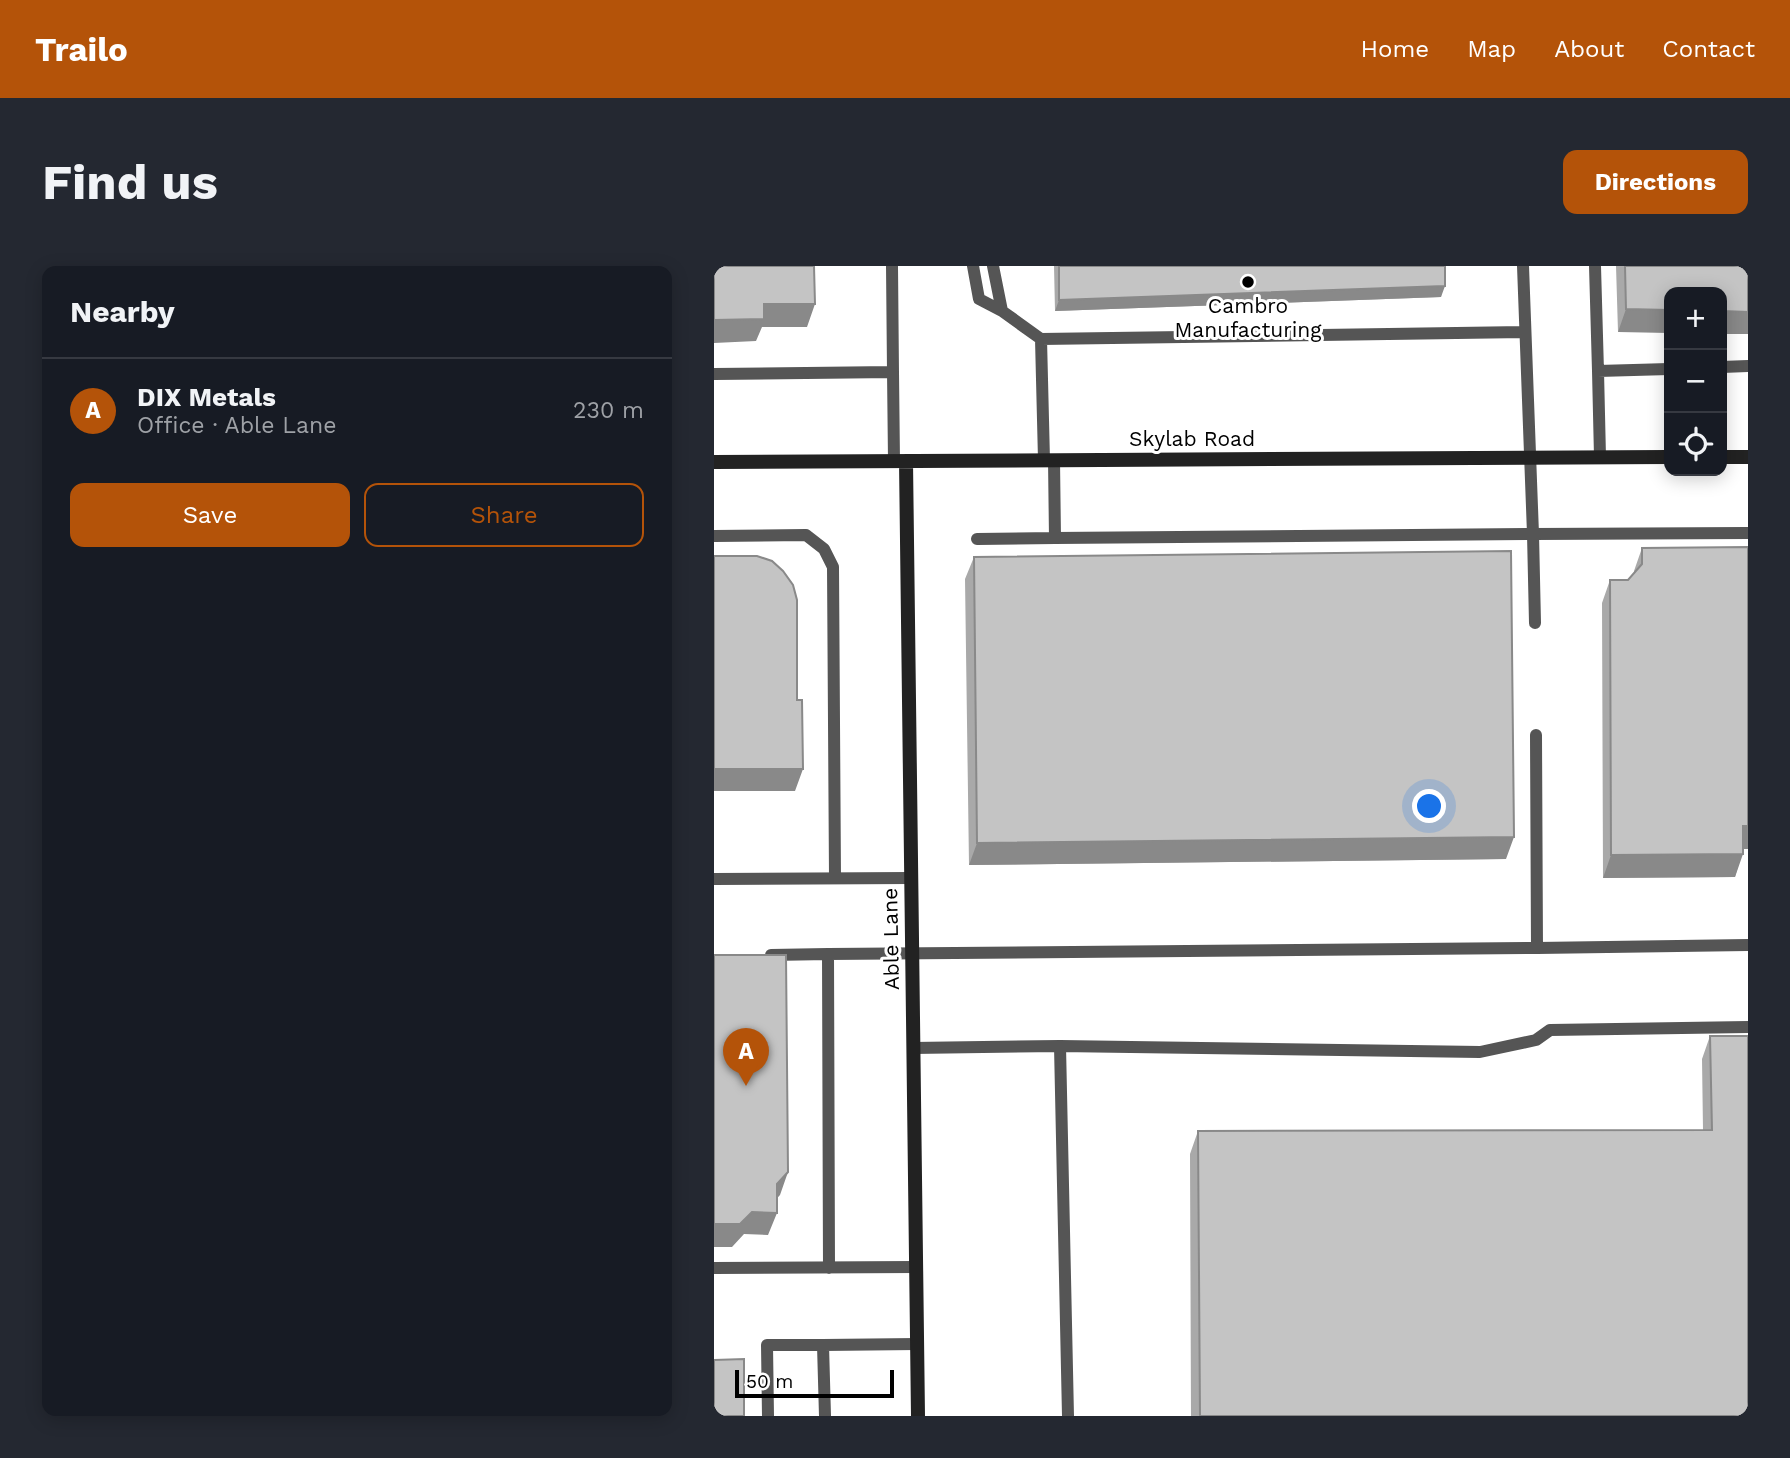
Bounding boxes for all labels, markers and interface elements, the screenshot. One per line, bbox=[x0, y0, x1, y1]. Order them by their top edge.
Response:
text: Trailo bbox=[35, 30, 128, 69]
text: Home bbox=[1361, 35, 1429, 63]
text: Map bbox=[1467, 35, 1516, 63]
text: About bbox=[1554, 35, 1624, 63]
text: Contact bbox=[1662, 35, 1755, 63]
button: Directions bbox=[1563, 150, 1748, 214]
text: Find us bbox=[42, 153, 218, 211]
marker: Cambro Manufacturing bbox=[1240, 274, 1256, 290]
map controls bbox=[1664, 287, 1727, 476]
button: + bbox=[1664, 287, 1727, 350]
place label: Cambro Manufacturing bbox=[1175, 293, 1322, 342]
text: Nearby bbox=[70, 294, 175, 329]
button: − bbox=[1664, 350, 1727, 413]
text: DIX Metals bbox=[137, 382, 276, 412]
text: A bbox=[85, 397, 101, 424]
text: 230 m bbox=[573, 397, 644, 424]
text: Office · Able Lane bbox=[137, 412, 337, 439]
button: locate bbox=[1664, 413, 1727, 476]
street label: Skylab Road bbox=[1129, 426, 1255, 451]
button: Save bbox=[70, 483, 350, 547]
button: Share bbox=[364, 483, 644, 547]
your location bbox=[1412, 789, 1446, 823]
street label: Able Lane bbox=[877, 888, 904, 990]
pin: A bbox=[723, 1028, 769, 1086]
scale bar bbox=[735, 1367, 894, 1399]
text: 50 m bbox=[746, 1370, 793, 1393]

